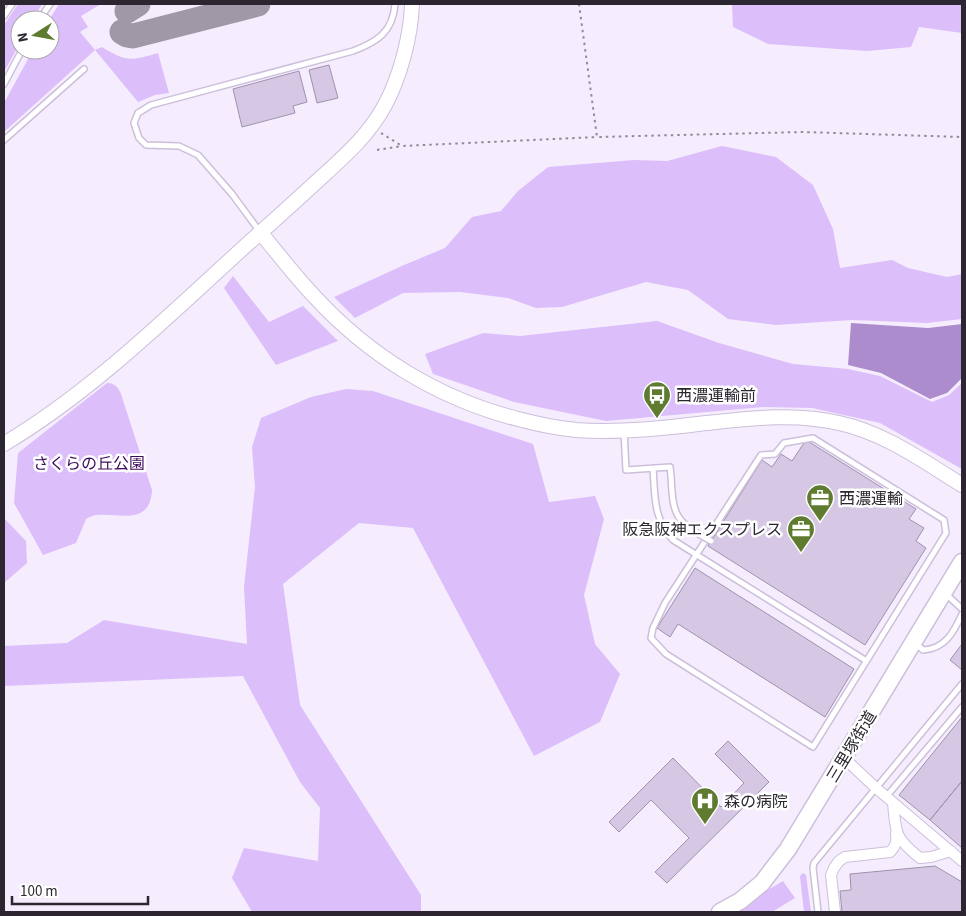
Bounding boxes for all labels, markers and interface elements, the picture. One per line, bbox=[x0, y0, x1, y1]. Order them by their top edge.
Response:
north arrow bbox=[10, 10, 60, 60]
text: N bbox=[13, 31, 34, 44]
bus stop icon: 西濃運輸前 bbox=[642, 380, 672, 419]
place label: 西濃運輸前 bbox=[676, 385, 756, 407]
park label: さくらの丘公園 bbox=[33, 453, 145, 475]
office icon: 西濃運輸 bbox=[805, 483, 835, 522]
place label: 西濃運輸 bbox=[839, 488, 903, 510]
office icon: 阪急阪神エクスプレス bbox=[786, 514, 816, 553]
place label: 阪急阪神エクスプレス bbox=[622, 519, 782, 541]
street label: 三里塚街道 bbox=[822, 707, 882, 786]
hospital icon: 森の病院 bbox=[690, 786, 720, 825]
place label: 森の病院 bbox=[724, 791, 788, 813]
scale bar bbox=[12, 874, 149, 906]
text: 100 m bbox=[20, 881, 58, 902]

